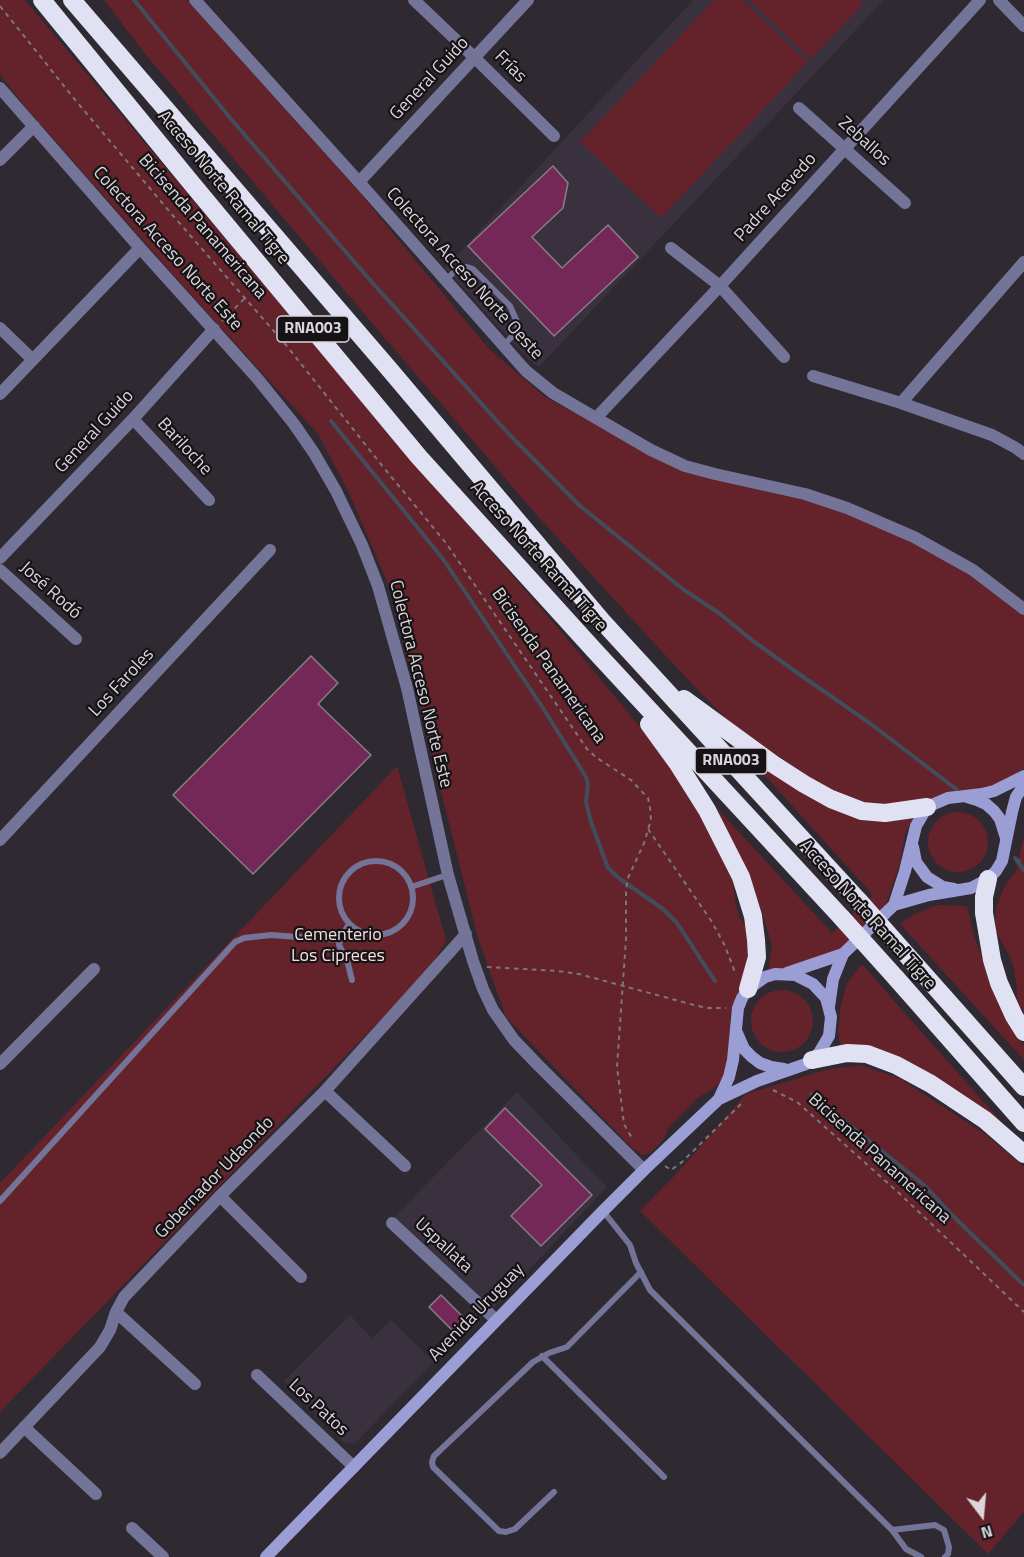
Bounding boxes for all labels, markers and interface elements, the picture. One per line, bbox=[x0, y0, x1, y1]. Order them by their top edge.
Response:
street label: General Guido bbox=[386, 33, 474, 125]
street label: Frías bbox=[489, 46, 531, 88]
street label: Acceso Norte Ramal Tigre bbox=[152, 107, 294, 269]
street label: Zeballos bbox=[833, 113, 895, 171]
street label: Padre Acevedo bbox=[730, 149, 822, 247]
street label: Bicisenda Panamericana bbox=[133, 150, 271, 304]
street label: Colectora Acceso Norte Este bbox=[88, 163, 246, 335]
street label: Colectora Acceso Norte Oeste bbox=[381, 183, 547, 365]
road number: RNA003 bbox=[277, 316, 349, 342]
street label: General Guido bbox=[51, 386, 139, 478]
street label: Bariloche bbox=[152, 414, 216, 480]
street label: Acceso Norte Ramal Tigre bbox=[465, 478, 611, 636]
street label: José Rodó bbox=[15, 558, 85, 624]
street label: Colectora Acceso Norte Este bbox=[384, 578, 456, 790]
street label: Bicisenda Panamericana bbox=[486, 584, 610, 748]
street label: Los Faroles bbox=[85, 644, 159, 722]
road number: RNA003 bbox=[695, 748, 767, 774]
street label: Acceso Norte Ramal Tigre bbox=[794, 836, 940, 994]
park label: Cementerio Los Cipreces bbox=[291, 925, 385, 968]
street label: Bicisenda Panamericana bbox=[803, 1089, 955, 1229]
street label: Gobernador Udaondo bbox=[151, 1112, 279, 1244]
street label: Uspallata bbox=[410, 1214, 476, 1278]
street label: Avenida Uruguay bbox=[425, 1259, 529, 1367]
street label: Los Patos bbox=[284, 1375, 352, 1441]
north arrow bbox=[952, 1485, 1012, 1545]
text: N bbox=[978, 1519, 996, 1545]

